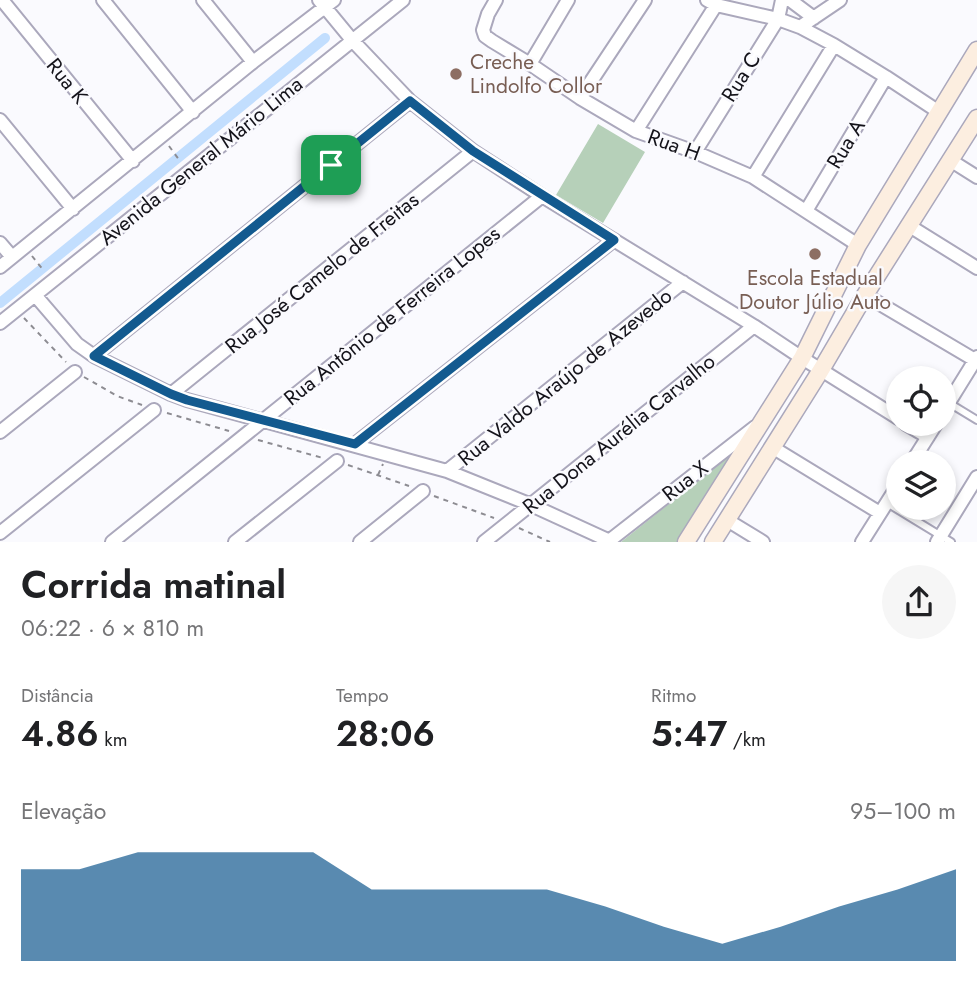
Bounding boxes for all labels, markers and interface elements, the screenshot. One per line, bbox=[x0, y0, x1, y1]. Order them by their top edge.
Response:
street label: Rua C bbox=[714, 46, 768, 108]
place label: Creche Lindolfo Collor bbox=[470, 47, 603, 101]
street label: Rua K bbox=[39, 52, 95, 110]
marker: Creche Lindolfo Collor bbox=[448, 66, 464, 82]
street label: Avenida General Mário Lima bbox=[93, 69, 309, 253]
street label: Rua A bbox=[819, 113, 873, 174]
street label: Rua H bbox=[643, 122, 705, 168]
pin bbox=[301, 135, 361, 195]
icon: arrive bbox=[312, 146, 350, 184]
street label: Rua José Camelo de Freitas bbox=[219, 185, 425, 361]
street label: Rua Antônio de Ferreira Lopes bbox=[277, 219, 507, 413]
marker: Escola Estadual Doutor Júlio Auto bbox=[807, 246, 823, 262]
place label: Escola Estadual Doutor Júlio Auto bbox=[739, 263, 891, 317]
street label: Rua Valdo Araújo de Azevedo bbox=[451, 281, 679, 473]
street label: Rua Dona Aurélia Carvalho bbox=[516, 347, 722, 521]
map controls bbox=[886, 366, 956, 520]
button: locate bbox=[886, 366, 956, 436]
button: layers bbox=[886, 450, 956, 520]
street label: Rua X bbox=[656, 453, 715, 508]
text: Corrida matinal bbox=[21, 557, 286, 612]
button: share bbox=[882, 565, 956, 639]
text: 06:22 · 6 × 810 m bbox=[21, 611, 204, 645]
text: Distância bbox=[21, 682, 93, 709]
text: Tempo bbox=[336, 682, 389, 709]
text: Ritmo bbox=[651, 682, 696, 709]
text: 4.86 bbox=[21, 709, 99, 759]
text: 28:06 bbox=[336, 709, 435, 759]
text: 5:47 bbox=[651, 709, 727, 759]
text: km bbox=[99, 726, 128, 753]
text: /km bbox=[727, 726, 766, 753]
text: Elevação bbox=[21, 794, 106, 828]
text: 95–100 m bbox=[850, 794, 956, 828]

